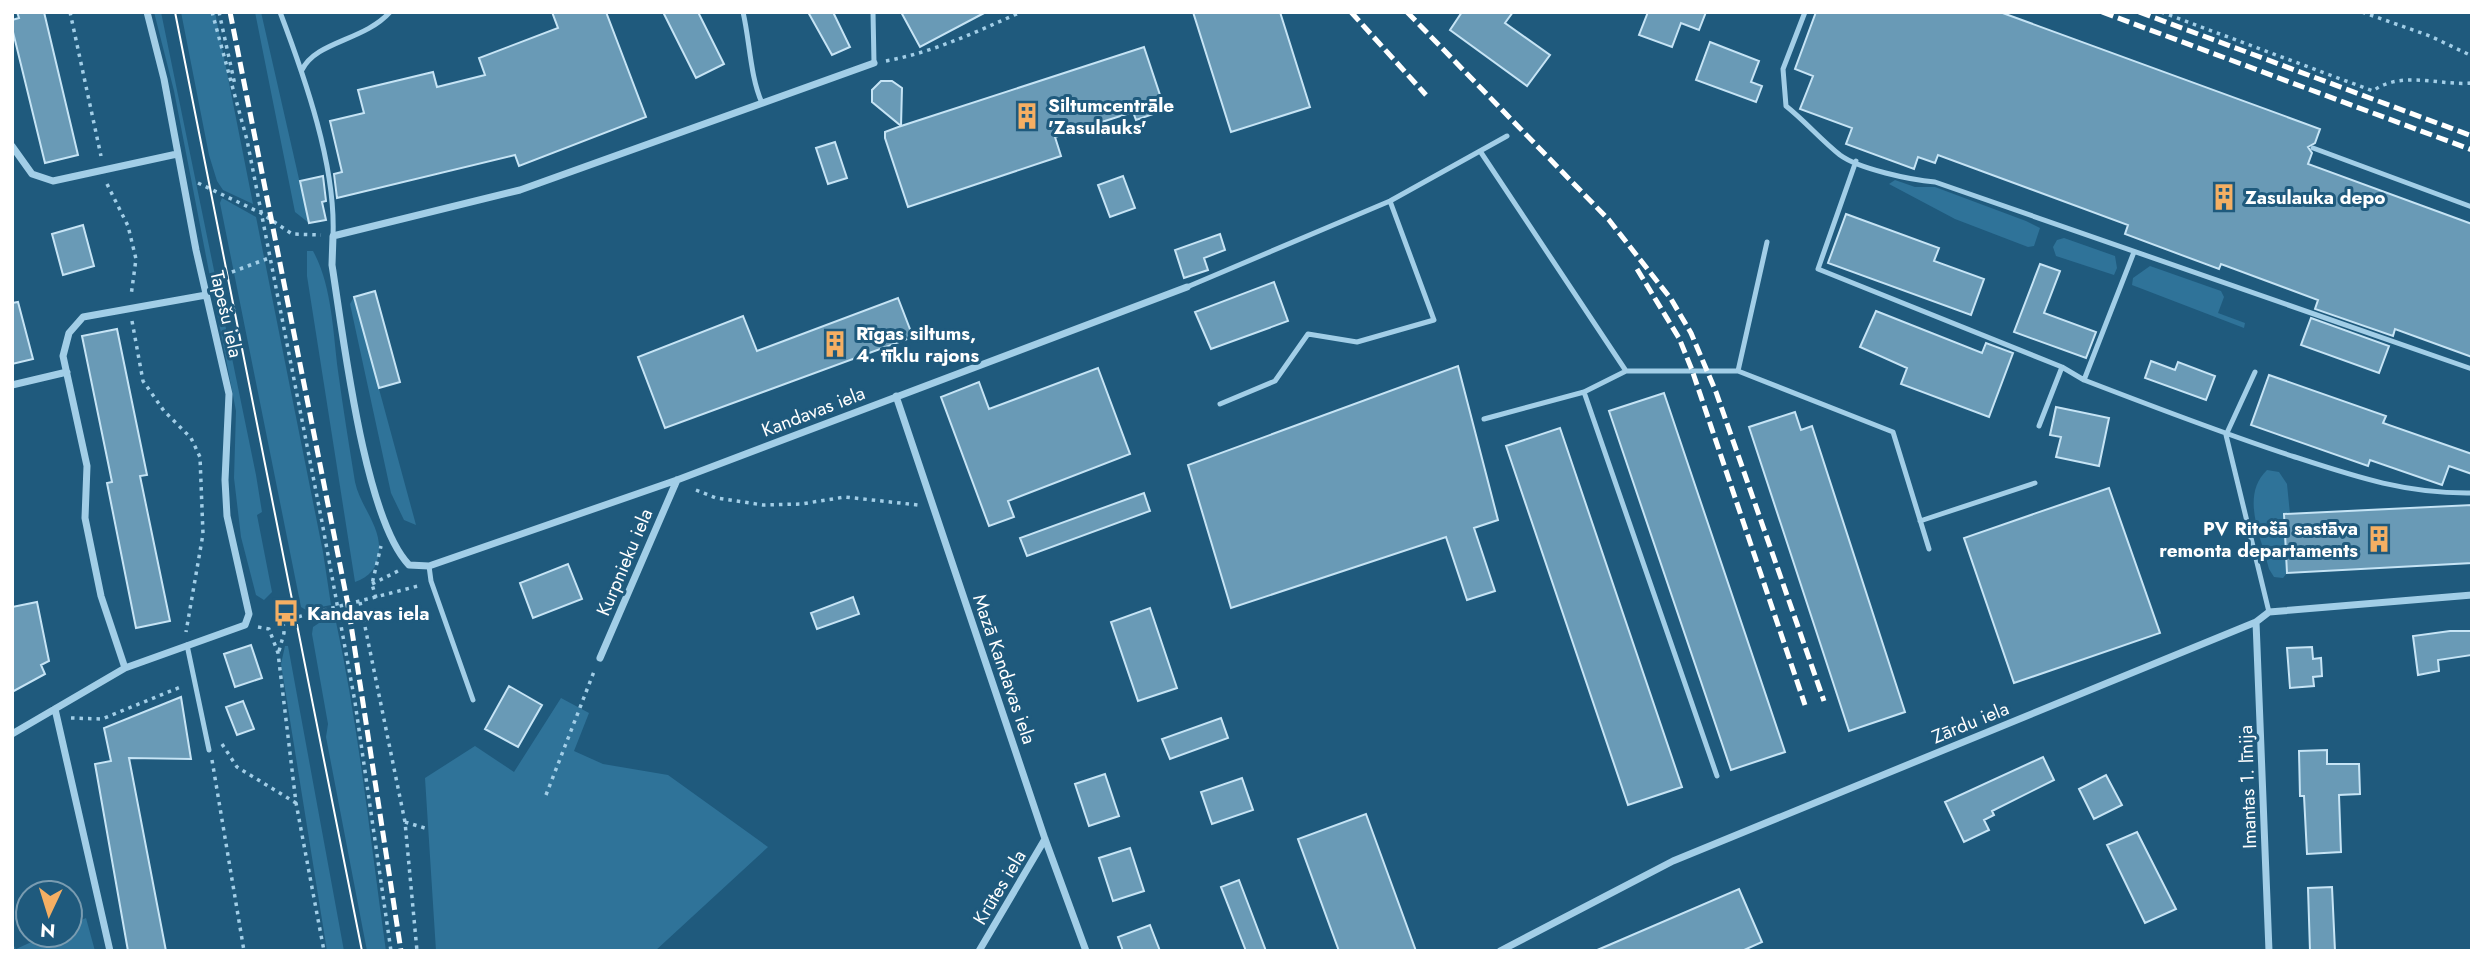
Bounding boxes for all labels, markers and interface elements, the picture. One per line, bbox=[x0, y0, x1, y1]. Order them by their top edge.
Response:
place label: Siltumcentrāle 'Zasulauks' bbox=[1048, 92, 1174, 141]
building icon: Siltumcentrāle 'Zasulauks' bbox=[1012, 101, 1042, 131]
building icon: Zasulauka depo bbox=[2209, 182, 2239, 212]
place label: Zasulauka depo bbox=[2245, 184, 2385, 211]
street label: Tapešu iela bbox=[203, 268, 250, 360]
place label: Rīgas siltums, 4. tīklu rajons bbox=[856, 320, 979, 369]
building icon: Rīgas siltums, 4. tīklu rajons bbox=[820, 329, 850, 359]
street label: Kandavas iela bbox=[758, 379, 869, 444]
street label: Kurpnieku iela bbox=[590, 504, 659, 620]
place label: PV Ritošā sastāva remonta departaments bbox=[2159, 515, 2358, 564]
building icon: PV Ritošā sastāva remonta departaments bbox=[2364, 524, 2394, 554]
street label: Mazā Kandavas iela bbox=[966, 591, 1043, 748]
bus stop icon: Kandavas iela bbox=[271, 598, 301, 628]
place label: Kandavas iela bbox=[307, 600, 429, 627]
street label: Zārdu iela bbox=[1928, 695, 2013, 750]
street label: Imantas 1. līnija bbox=[2232, 725, 2263, 849]
street label: Krūtes iela bbox=[966, 845, 1032, 930]
north arrow bbox=[14, 879, 84, 949]
text: N bbox=[39, 916, 56, 944]

